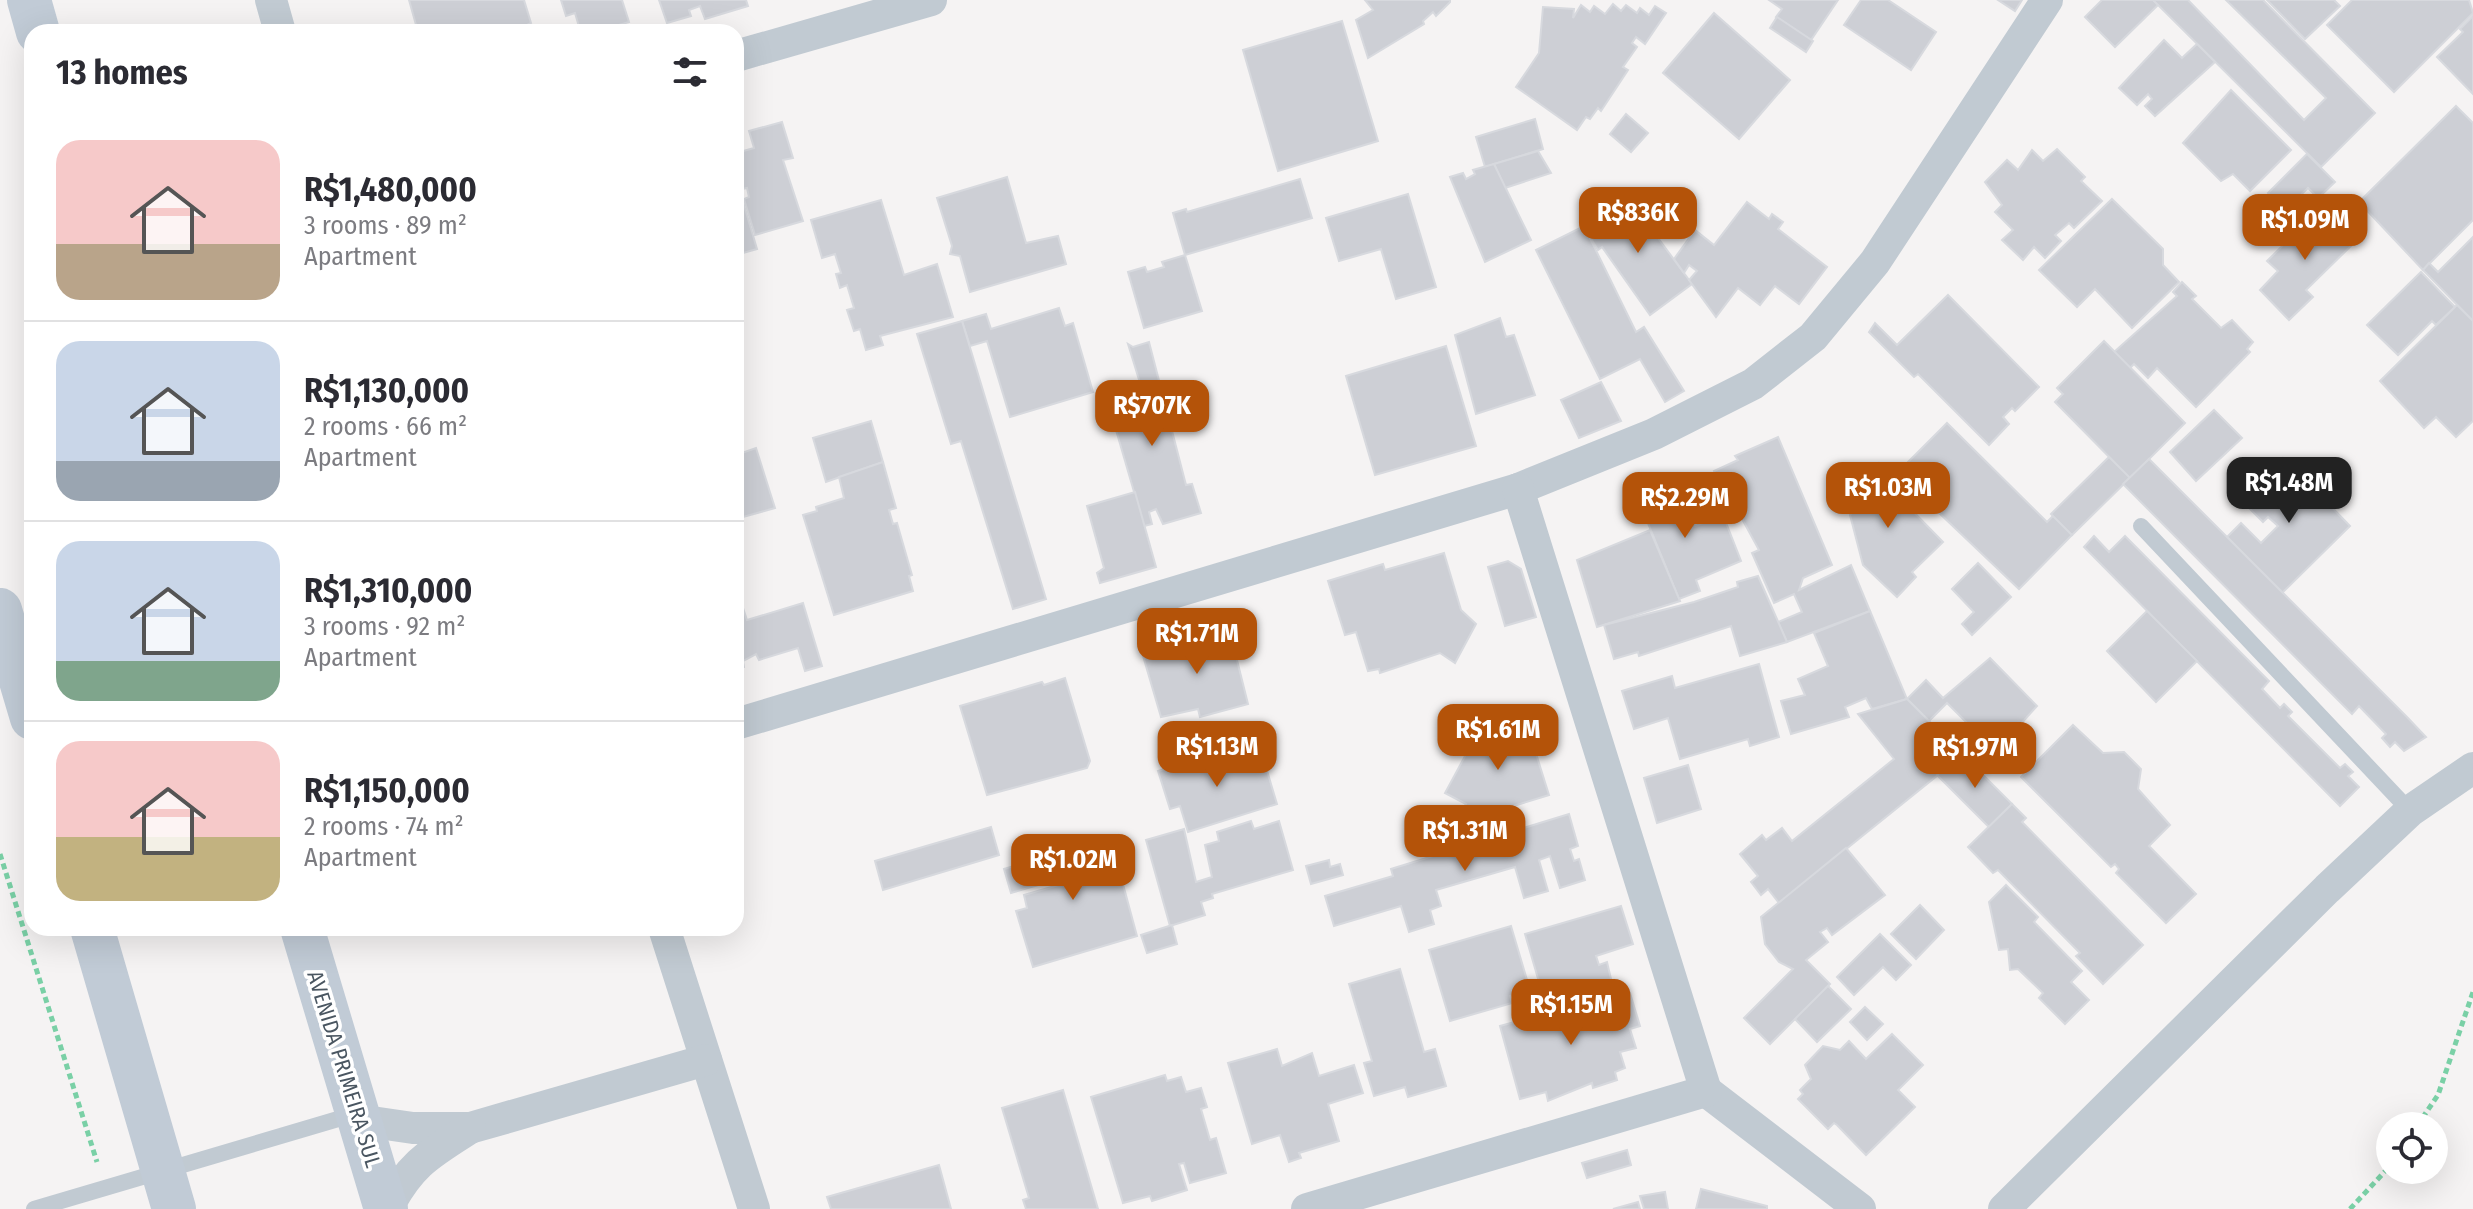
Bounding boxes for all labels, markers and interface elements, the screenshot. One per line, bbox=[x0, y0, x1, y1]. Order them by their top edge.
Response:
icon: filters bbox=[668, 50, 712, 94]
text: 13 homes bbox=[56, 52, 188, 93]
text: R$1,480,000 bbox=[304, 169, 477, 210]
icon: home bbox=[120, 172, 216, 268]
pin: R$836K bbox=[1573, 187, 1703, 255]
pin: R$1.09M bbox=[2231, 194, 2379, 262]
text: R$836K bbox=[1597, 197, 1679, 228]
text: R$1.09M bbox=[2260, 204, 2350, 235]
text: 3 rooms · 89 m² bbox=[304, 210, 467, 241]
text: Apartment bbox=[304, 241, 417, 272]
text: R$1,130,000 bbox=[304, 370, 469, 411]
icon: home bbox=[120, 373, 216, 469]
pin: R$707K bbox=[1087, 380, 1217, 448]
text: R$707K bbox=[1113, 390, 1191, 421]
text: 2 rooms · 66 m² bbox=[304, 411, 467, 442]
text: Apartment bbox=[304, 442, 417, 473]
pin: R$1.48M bbox=[2215, 457, 2363, 525]
pin: R$1.03M bbox=[1814, 462, 1962, 530]
text: R$1.48M bbox=[2245, 467, 2333, 498]
pin: R$2.29M bbox=[1611, 472, 1759, 540]
text: R$1.03M bbox=[1844, 472, 1932, 503]
text: R$2.29M bbox=[1640, 482, 1730, 513]
text: R$1,310,000 bbox=[304, 570, 472, 611]
icon: home bbox=[120, 573, 216, 669]
pin: R$1.71M bbox=[1123, 608, 1271, 676]
text: 3 rooms · 92 m² bbox=[304, 611, 465, 642]
text: R$1.71M bbox=[1155, 618, 1239, 649]
text: Apartment bbox=[304, 642, 417, 673]
pin: R$1.61M bbox=[1424, 704, 1572, 772]
text: R$1.61M bbox=[1455, 714, 1541, 745]
pin: R$1.13M bbox=[1143, 721, 1291, 789]
pin: R$1.97M bbox=[1901, 722, 2049, 790]
text: R$1.13M bbox=[1176, 731, 1258, 762]
text: R$1.97M bbox=[1932, 732, 2018, 763]
text: R$1,150,000 bbox=[304, 770, 470, 811]
icon: home bbox=[120, 773, 216, 869]
pin: R$1.31M bbox=[1391, 805, 1539, 873]
text: 2 rooms · 74 m² bbox=[304, 811, 464, 842]
text: R$1.31M bbox=[1422, 815, 1508, 846]
pin: R$1.02M bbox=[999, 834, 1147, 902]
text: Apartment bbox=[304, 842, 417, 873]
text: R$1.02M bbox=[1029, 844, 1117, 875]
street label: AVENIDA PRIMEIRA SUL bbox=[301, 967, 387, 1171]
pin: R$1.15M bbox=[1497, 979, 1645, 1047]
text: R$1.15M bbox=[1529, 989, 1613, 1020]
map controls bbox=[2376, 1112, 2448, 1184]
button: locate bbox=[2376, 1112, 2448, 1184]

